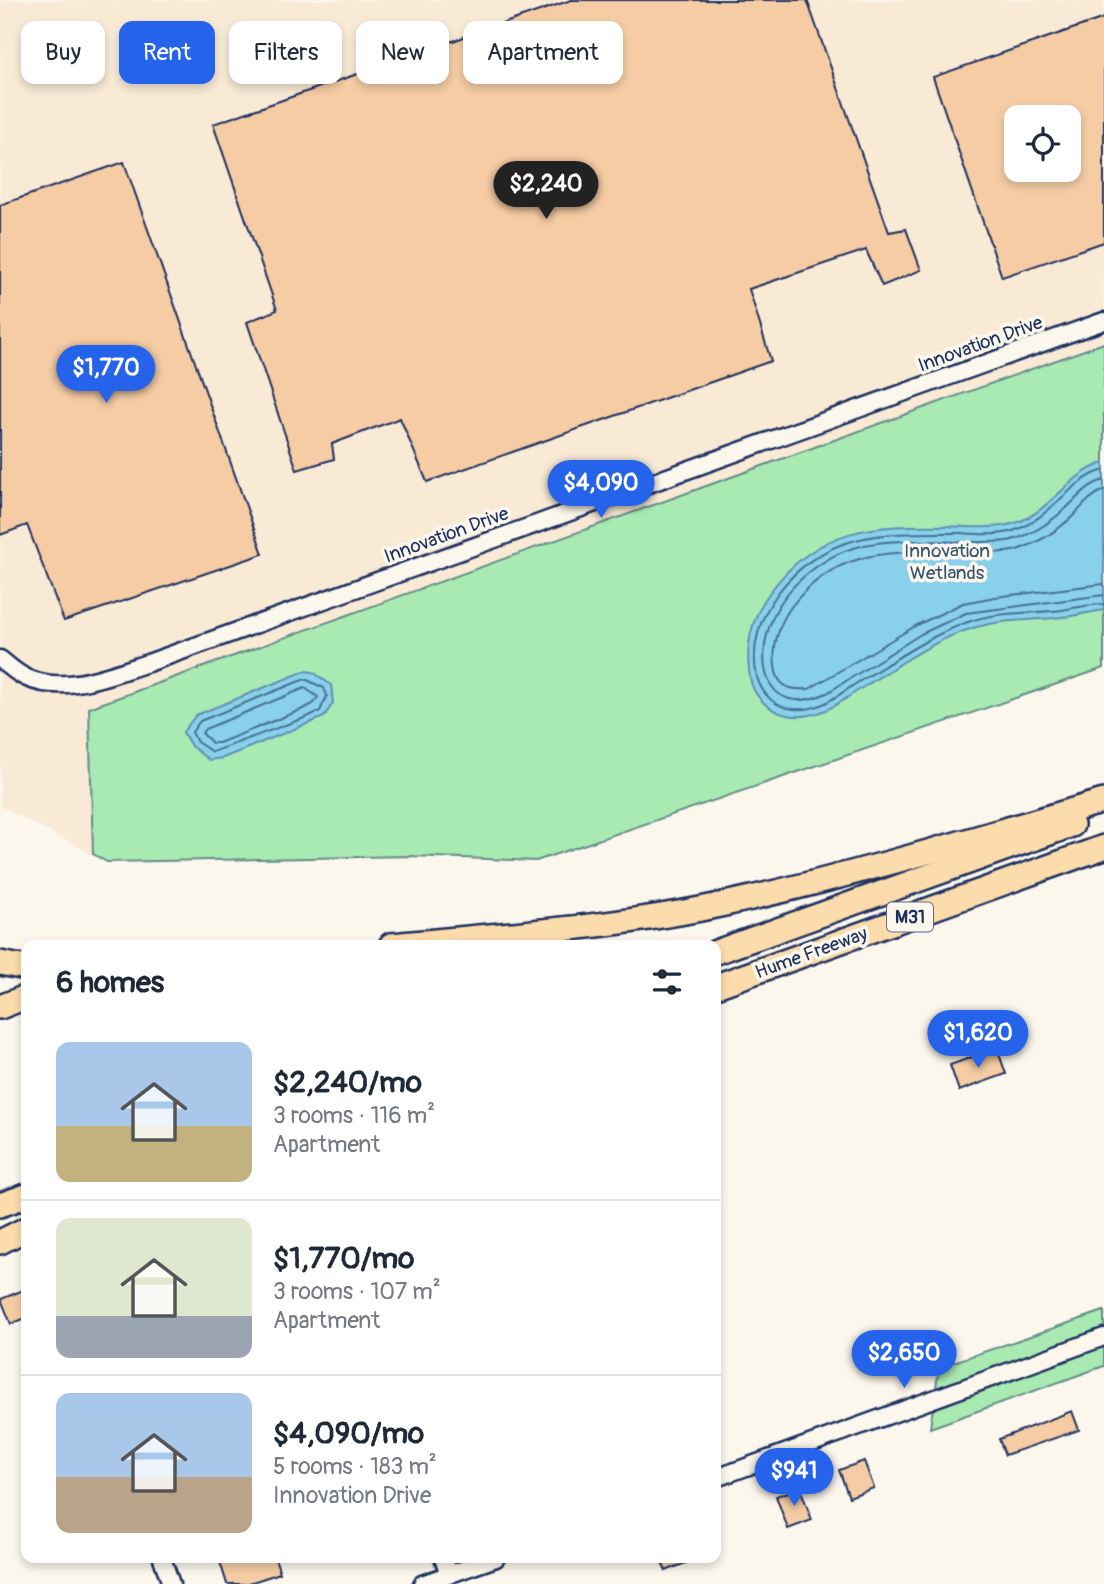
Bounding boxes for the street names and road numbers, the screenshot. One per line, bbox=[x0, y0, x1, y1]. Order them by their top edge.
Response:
street label: Innovation Drive bbox=[915, 310, 1046, 378]
street label: Innovation Drive bbox=[381, 501, 512, 569]
road number: M31 bbox=[887, 902, 933, 932]
street label: Hume Freeway bbox=[752, 922, 871, 984]

